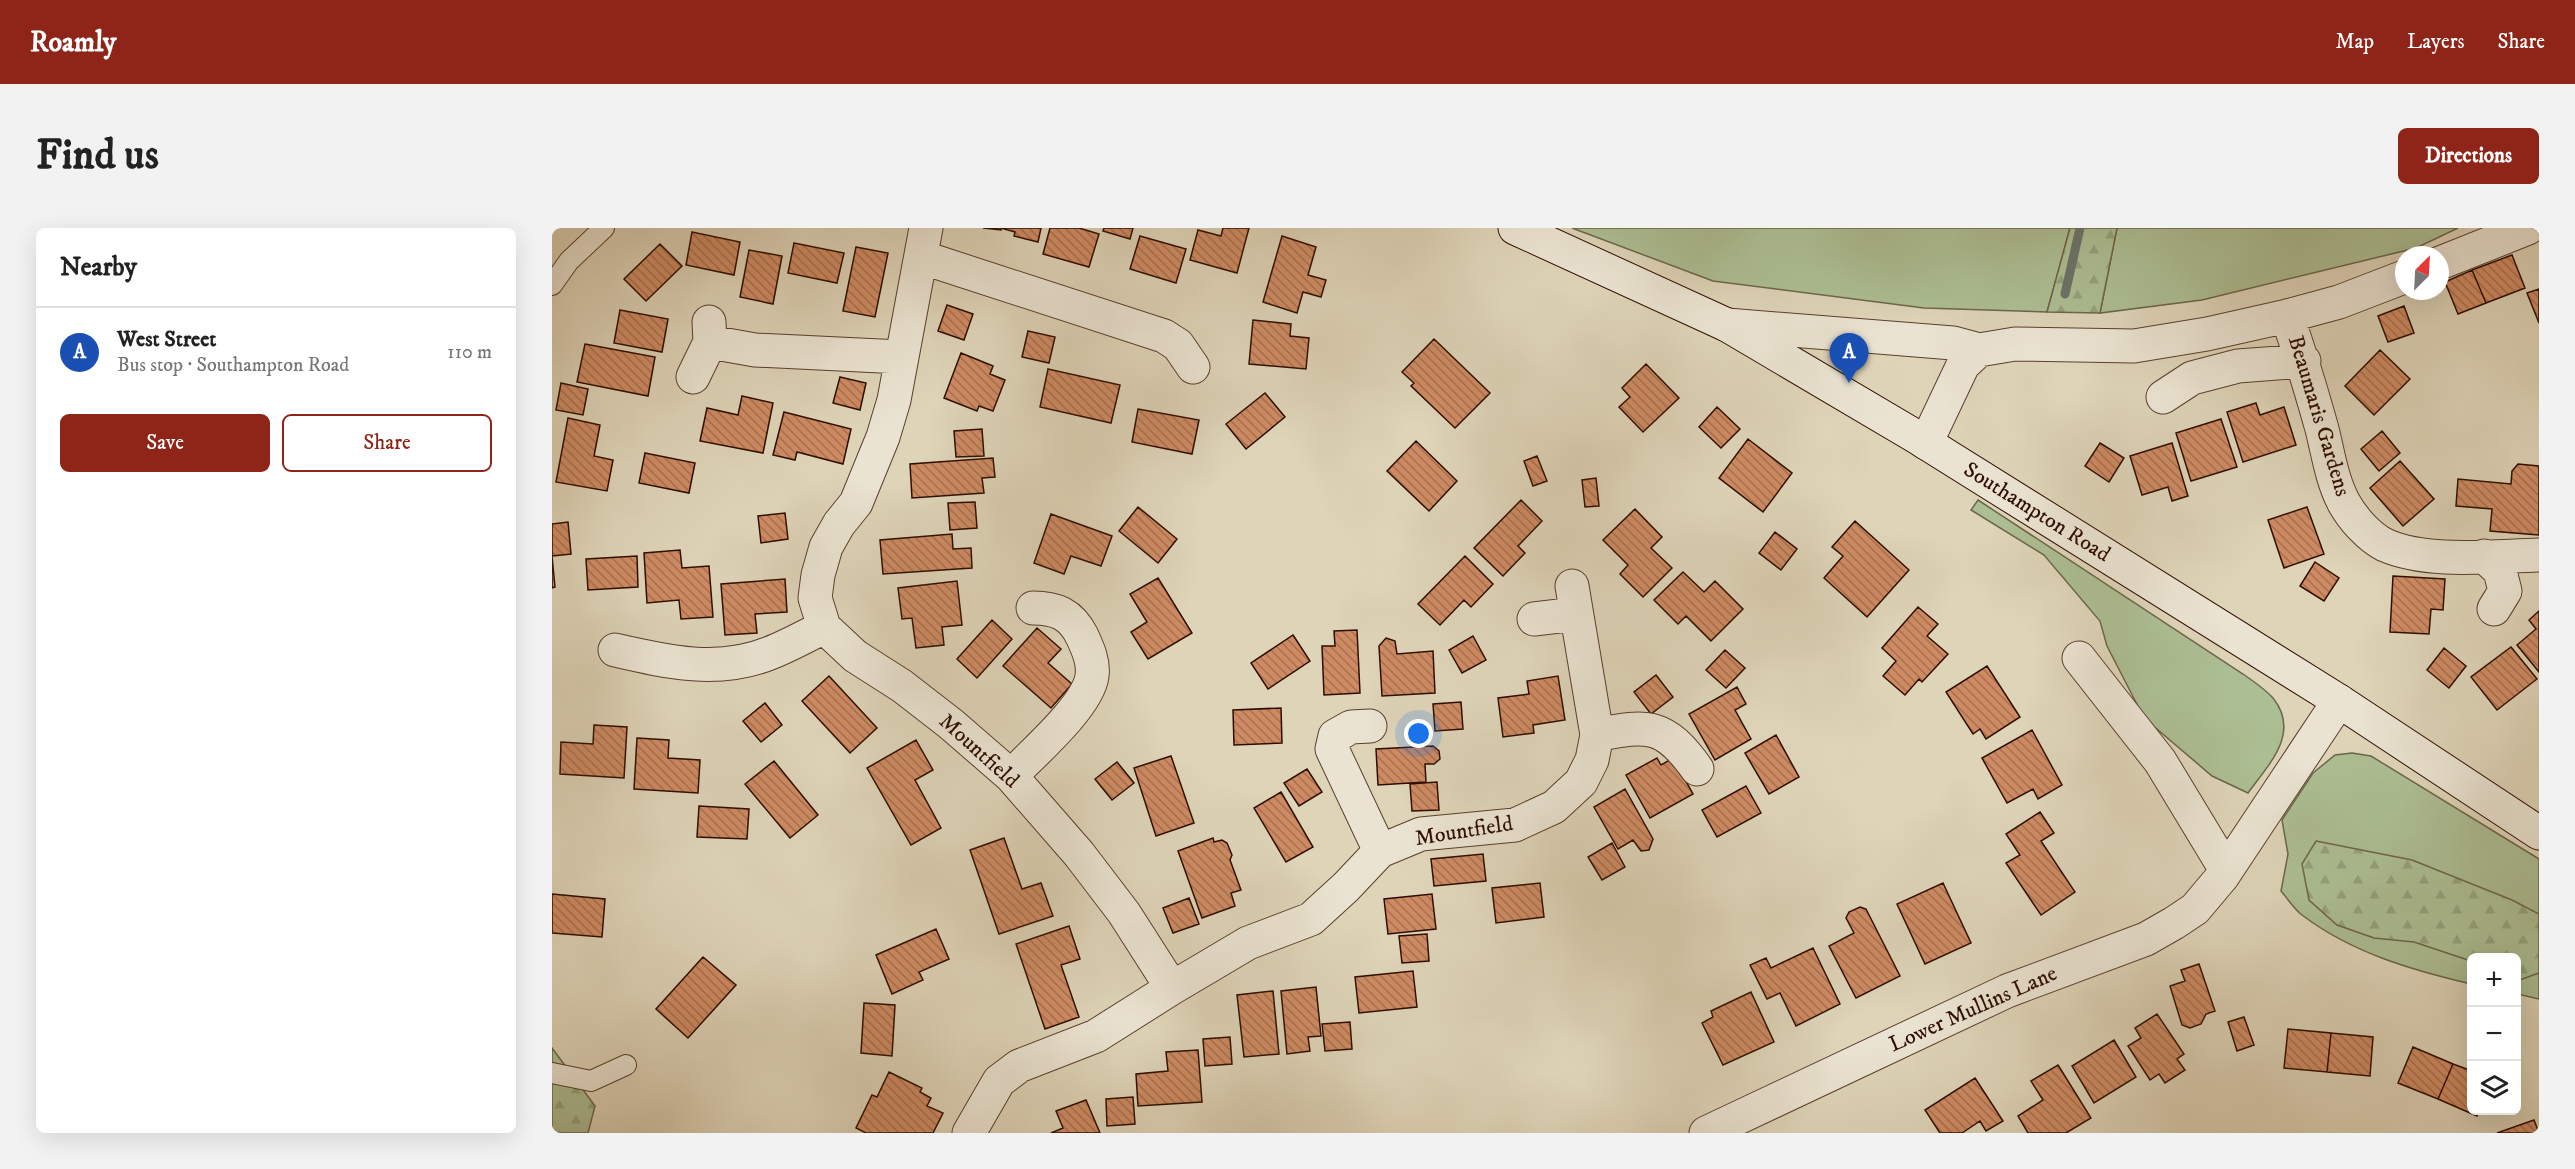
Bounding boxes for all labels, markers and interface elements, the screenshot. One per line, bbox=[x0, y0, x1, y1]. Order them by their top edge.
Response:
text: Roamly bbox=[30, 25, 116, 60]
text: Map bbox=[2335, 29, 2374, 55]
text: Layers bbox=[2407, 29, 2465, 55]
text: Share bbox=[2498, 29, 2545, 55]
button: Directions bbox=[2398, 128, 2539, 184]
text: Find us bbox=[36, 130, 159, 182]
north arrow bbox=[2395, 246, 2449, 300]
text: Nearby bbox=[60, 251, 137, 284]
text: West Street bbox=[117, 326, 216, 353]
street label: Beaumaris Gardens bbox=[2282, 332, 2356, 500]
pin: A bbox=[1830, 334, 1868, 383]
text: A bbox=[73, 340, 86, 365]
text: 110 m bbox=[447, 340, 492, 365]
text: Bus stop · Southampton Road bbox=[117, 353, 349, 378]
button: Save bbox=[60, 414, 270, 472]
button: Share bbox=[282, 414, 492, 472]
street label: Southampton Road bbox=[1959, 456, 2115, 568]
street label: Mountfield bbox=[933, 708, 1025, 794]
your location bbox=[1404, 719, 1433, 748]
street label: Mountfield bbox=[1413, 810, 1515, 852]
map controls bbox=[2467, 953, 2521, 1115]
button: + bbox=[2467, 953, 2521, 1007]
street label: Lower Mullins Lane bbox=[1885, 960, 2061, 1058]
button: − bbox=[2467, 1007, 2521, 1061]
button: layers bbox=[2467, 1061, 2521, 1115]

